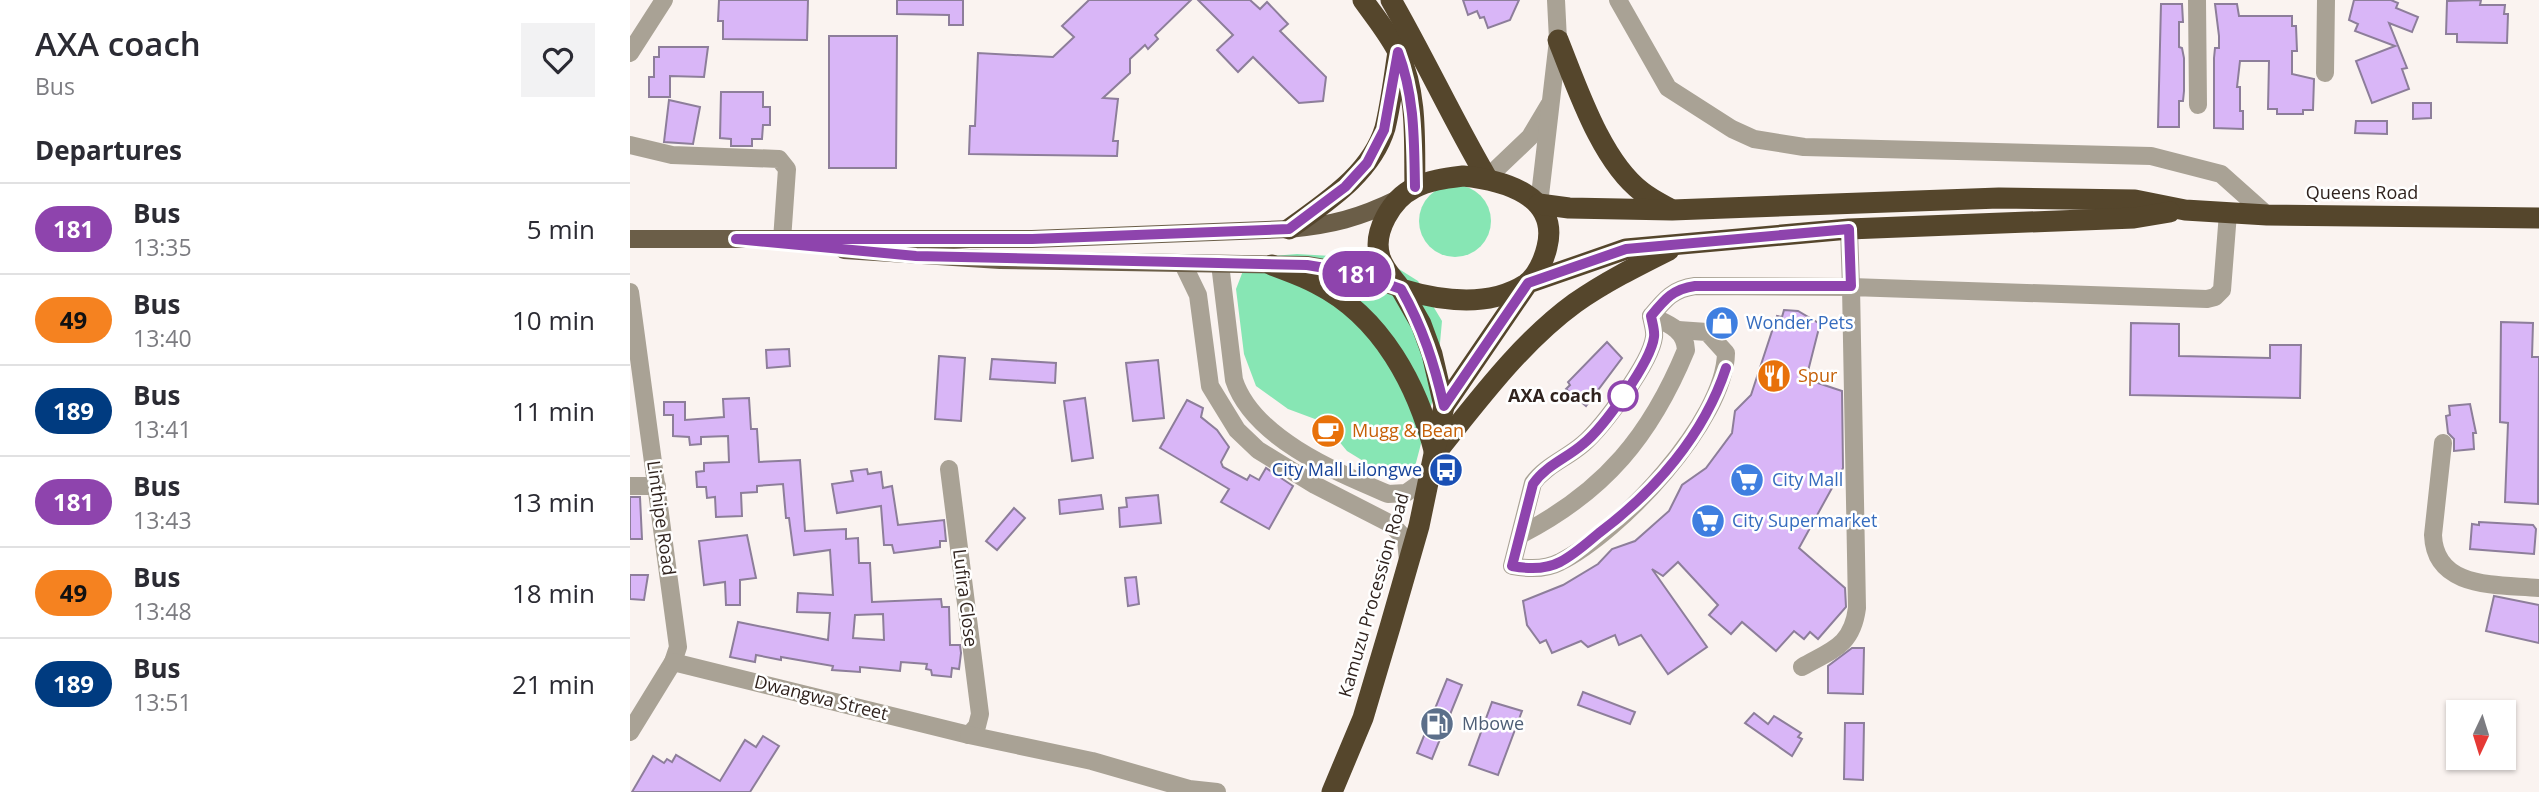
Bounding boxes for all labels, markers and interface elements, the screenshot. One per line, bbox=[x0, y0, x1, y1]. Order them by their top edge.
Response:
text: AXA coach bbox=[35, 21, 201, 66]
button: heart bbox=[521, 23, 595, 97]
text: Bus bbox=[35, 70, 75, 102]
text: Departures bbox=[35, 132, 182, 168]
street label: Queens Road bbox=[2306, 180, 2418, 204]
text: Bus bbox=[133, 195, 180, 231]
text: 5 min bbox=[527, 211, 595, 247]
text: 181 bbox=[53, 212, 94, 245]
text: 13:35 bbox=[133, 231, 192, 263]
line badge: 181 bbox=[1317, 251, 1397, 297]
text: 181 bbox=[1336, 257, 1378, 290]
text: Bus bbox=[133, 286, 180, 322]
text: 10 min bbox=[512, 302, 595, 338]
text: 49 bbox=[60, 303, 87, 336]
shop icon: Wonder Pets bbox=[1703, 304, 1741, 342]
place label: Wonder Pets bbox=[1746, 310, 1854, 334]
text: 13:40 bbox=[133, 322, 192, 354]
restaurant icon: Spur bbox=[1755, 357, 1793, 395]
place label: Spur bbox=[1798, 363, 1838, 387]
text: Bus bbox=[133, 377, 180, 413]
marker: AXA coach bbox=[1608, 381, 1638, 411]
place label: AXA coach bbox=[1508, 383, 1602, 407]
text: 11 min bbox=[512, 393, 595, 429]
text: 189 bbox=[53, 394, 94, 427]
cafe icon: Mugg & Bean bbox=[1309, 412, 1347, 450]
text: 13:41 bbox=[133, 413, 192, 445]
place label: Mugg & Bean bbox=[1352, 418, 1464, 442]
bus stop icon: City Mall Lilongwe bbox=[1427, 451, 1465, 489]
place label: City Mall Lilongwe bbox=[1272, 457, 1422, 481]
street label: Linthipe Road bbox=[642, 459, 682, 577]
supermarket icon: City Mall bbox=[1728, 461, 1766, 499]
place label: City Mall bbox=[1772, 467, 1843, 491]
text: Bus bbox=[133, 468, 180, 504]
text: 13 min bbox=[512, 484, 595, 520]
text: 181 bbox=[53, 485, 94, 518]
street label: Kamuzu Procession Road bbox=[1332, 490, 1414, 700]
supermarket icon: City Supermarket bbox=[1689, 502, 1727, 540]
text: 13:43 bbox=[133, 504, 192, 536]
place label: City Supermarket bbox=[1732, 508, 1877, 532]
street label: Lufira Close bbox=[948, 548, 984, 648]
text: Bus bbox=[133, 559, 180, 595]
text: 18 min bbox=[512, 575, 595, 611]
text: 49 bbox=[60, 576, 87, 609]
text: 13:48 bbox=[133, 595, 192, 627]
text: Bus bbox=[133, 650, 180, 686]
text: 21 min bbox=[512, 666, 595, 702]
text: 189 bbox=[53, 667, 94, 700]
street label: Dwangwa Street bbox=[752, 669, 890, 725]
text: 13:51 bbox=[133, 686, 192, 718]
north arrow bbox=[2446, 700, 2516, 770]
map controls bbox=[2446, 700, 2516, 770]
fuel station icon: Mbowe bbox=[1418, 705, 1456, 743]
place label: Mbowe bbox=[1462, 711, 1524, 735]

